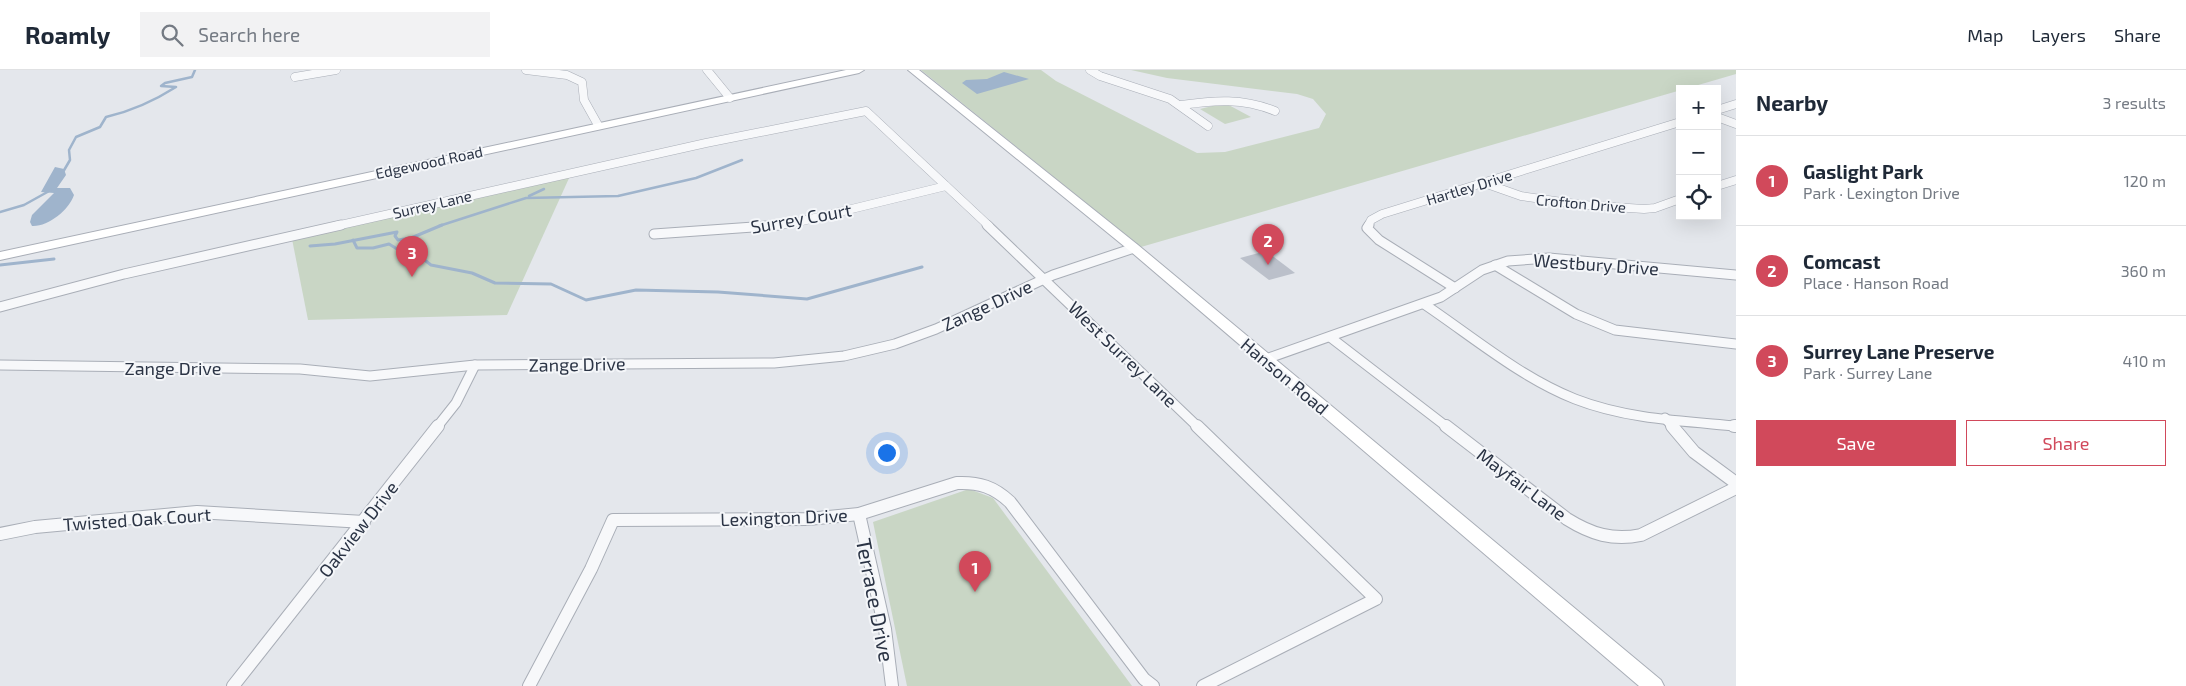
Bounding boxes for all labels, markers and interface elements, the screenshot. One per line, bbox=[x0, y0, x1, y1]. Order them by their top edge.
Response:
search box bbox=[140, 12, 490, 57]
text: Roamly bbox=[25, 20, 110, 49]
icon: search bbox=[158, 21, 186, 49]
text: Search here bbox=[198, 23, 300, 46]
text: Map bbox=[1967, 24, 2003, 46]
text: Layers bbox=[2031, 24, 2086, 46]
text: Share bbox=[2114, 24, 2161, 46]
map controls bbox=[1676, 85, 1721, 220]
button: + bbox=[1676, 85, 1721, 130]
text: Nearby bbox=[1756, 90, 1828, 115]
text: 3 results bbox=[2103, 93, 2166, 112]
button: − bbox=[1676, 130, 1721, 175]
street label: Edgewood Road bbox=[374, 142, 484, 182]
text: Gaslight Park bbox=[1803, 160, 1923, 183]
street label: Hartley Drive bbox=[1424, 165, 1514, 209]
text: 1 bbox=[1769, 171, 1775, 190]
text: 120 m bbox=[2123, 171, 2166, 190]
button: locate bbox=[1676, 175, 1721, 220]
text: Park · Lexington Drive bbox=[1803, 183, 1960, 202]
street label: Surrey Lane bbox=[391, 186, 473, 222]
street label: Crofton Drive bbox=[1535, 190, 1627, 216]
street label: Surrey Court bbox=[749, 198, 853, 238]
pin: 2 bbox=[1252, 224, 1284, 265]
pin: 3 bbox=[396, 236, 428, 277]
street label: Westbury Drive bbox=[1532, 249, 1660, 279]
text: Comcast bbox=[1803, 250, 1881, 273]
text: 2 bbox=[1767, 261, 1777, 280]
text: 360 m bbox=[2121, 261, 2166, 280]
text: Place · Hanson Road bbox=[1803, 273, 1949, 292]
street label: Zange Drive bbox=[938, 275, 1036, 335]
street label: West Surrey Lane bbox=[1064, 296, 1182, 412]
street label: Hanson Road bbox=[1237, 333, 1333, 419]
text: Surrey Lane Preserve bbox=[1803, 340, 1994, 363]
text: 3 bbox=[1767, 351, 1777, 370]
text: 410 m bbox=[2123, 351, 2166, 370]
street label: Zange Drive bbox=[528, 352, 626, 376]
street label: Zange Drive bbox=[125, 357, 221, 379]
text: Park · Surrey Lane bbox=[1803, 363, 1932, 382]
button: Save bbox=[1756, 420, 1956, 466]
button: Share bbox=[1966, 420, 2166, 466]
your location bbox=[874, 440, 900, 466]
street label: Mayfair Lane bbox=[1473, 443, 1571, 525]
street label: Oakview Drive bbox=[314, 477, 402, 581]
street label: Twisted Oak Court bbox=[62, 503, 212, 535]
street label: Lexington Drive bbox=[720, 504, 848, 530]
street label: Terrace Drive bbox=[852, 536, 900, 664]
pin: 1 bbox=[959, 551, 991, 592]

